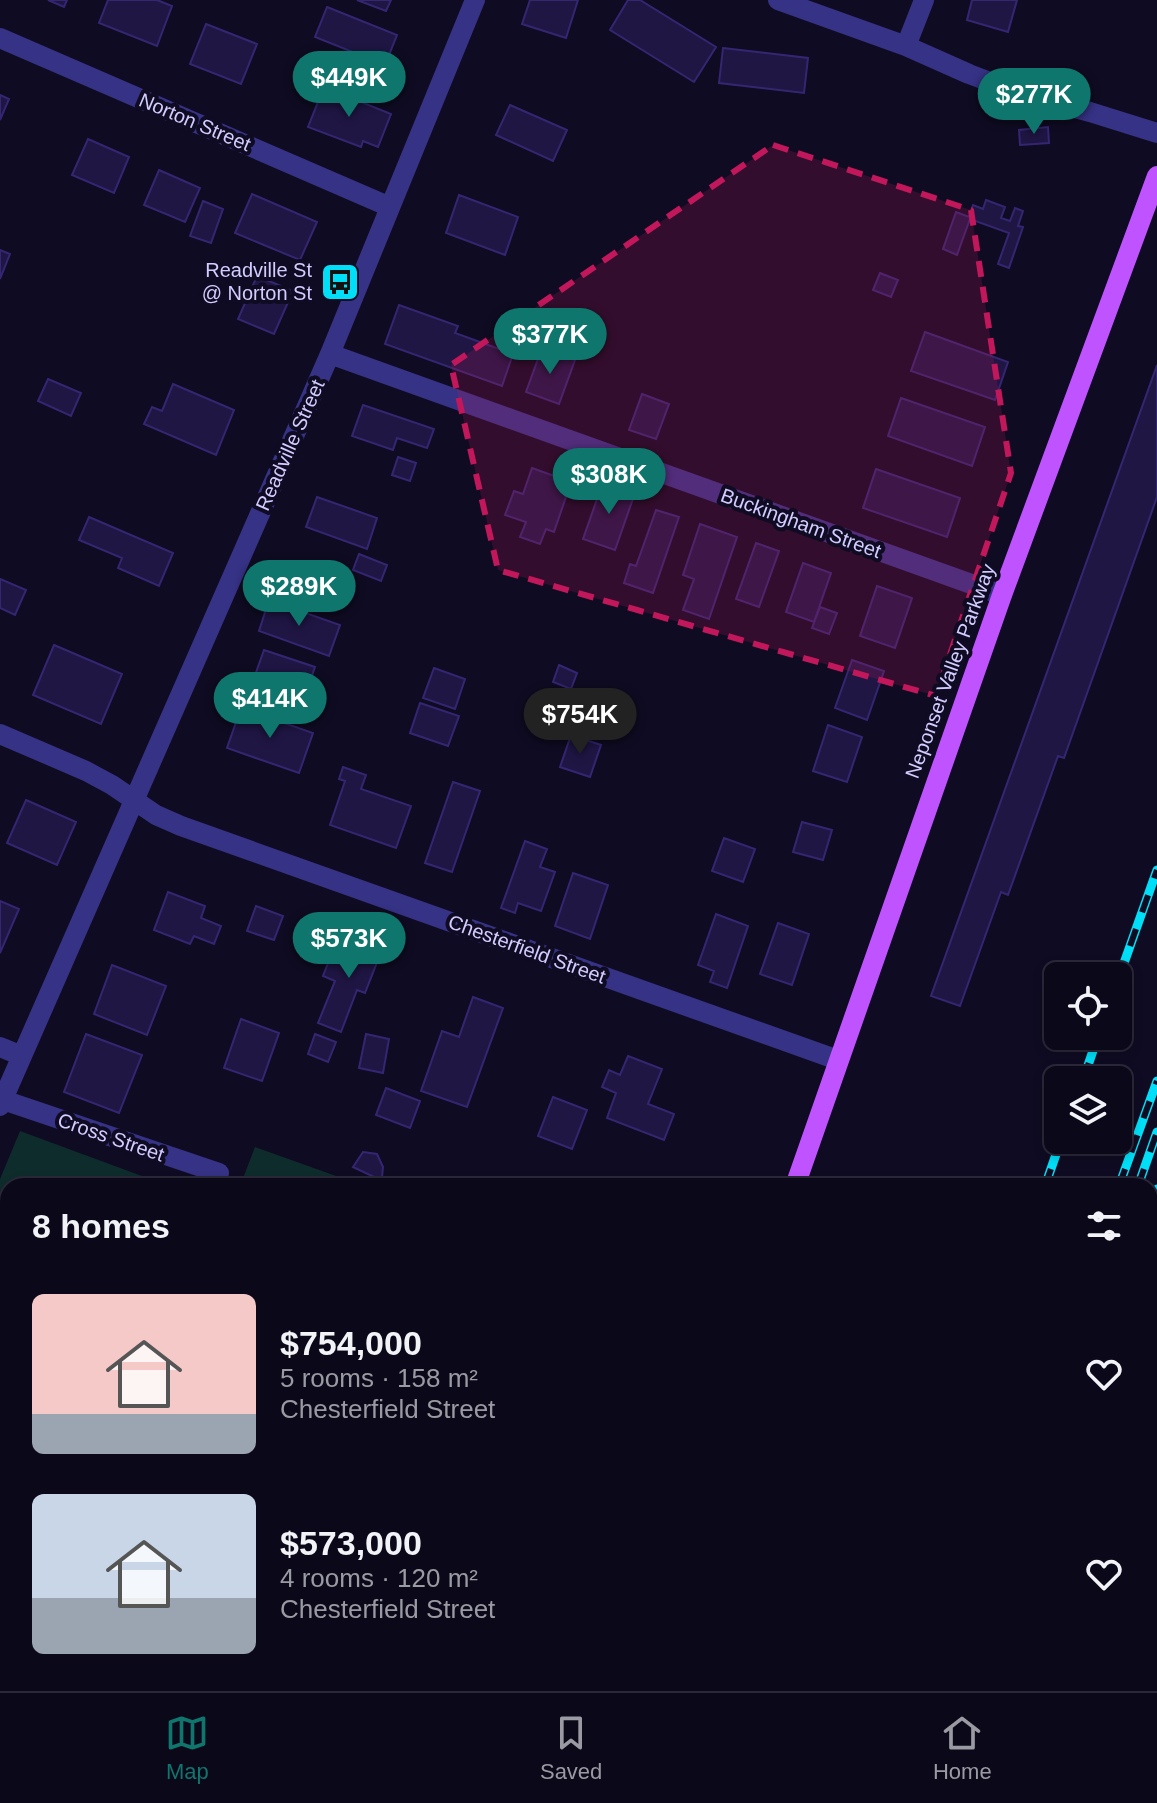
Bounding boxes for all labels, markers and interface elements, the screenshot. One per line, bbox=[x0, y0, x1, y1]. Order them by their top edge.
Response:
pin: $449K bbox=[293, 51, 405, 119]
text: $449K bbox=[311, 62, 387, 92]
pin: $277K bbox=[978, 68, 1090, 136]
text: $277K bbox=[996, 79, 1072, 109]
street label: Norton Street bbox=[136, 89, 254, 156]
place label: Readville St @ Norton St bbox=[202, 259, 312, 304]
bus stop icon: Readville St @ Norton St bbox=[319, 261, 361, 303]
pin: $377K bbox=[494, 308, 606, 376]
text: $377K bbox=[512, 319, 588, 349]
street label: Readville Street bbox=[251, 376, 329, 514]
pin: $308K bbox=[553, 448, 665, 516]
text: $308K bbox=[571, 459, 647, 489]
street label: Buckingham Street bbox=[718, 484, 885, 562]
pin: $289K bbox=[243, 560, 355, 628]
street label: Neponset Valley Parkway bbox=[901, 561, 999, 781]
text: $289K bbox=[261, 571, 337, 601]
pin: $414K bbox=[214, 672, 326, 740]
text: $414K bbox=[232, 683, 308, 713]
pin: $754K bbox=[524, 688, 636, 756]
text: $754K bbox=[542, 699, 618, 729]
street label: Chesterfield Street bbox=[445, 910, 609, 988]
pin: $573K bbox=[293, 912, 405, 980]
text: $573K bbox=[311, 923, 387, 953]
map controls bbox=[1044, 962, 1132, 1154]
button: locate bbox=[1044, 962, 1132, 1050]
button: layers bbox=[1044, 1066, 1132, 1154]
street label: Cross Street bbox=[55, 1109, 168, 1166]
icon: filters bbox=[1082, 1204, 1126, 1248]
text: 8 homes bbox=[32, 1207, 170, 1245]
text: $754,000 bbox=[280, 1324, 422, 1362]
icon: home bbox=[96, 1326, 192, 1422]
icon: heart bbox=[1082, 1352, 1126, 1396]
text: 5 rooms · 158 m² bbox=[280, 1363, 478, 1393]
text: Chesterfield Street bbox=[280, 1394, 495, 1424]
text: $573,000 bbox=[280, 1524, 422, 1562]
icon: home bbox=[96, 1526, 192, 1622]
icon: heart bbox=[1082, 1552, 1126, 1596]
text: 4 rooms · 120 m² bbox=[280, 1563, 478, 1593]
text: Chesterfield Street bbox=[280, 1594, 495, 1624]
tab: Map bbox=[165, 1711, 209, 1785]
tab: Saved bbox=[540, 1711, 602, 1785]
tab: Home bbox=[933, 1711, 992, 1785]

